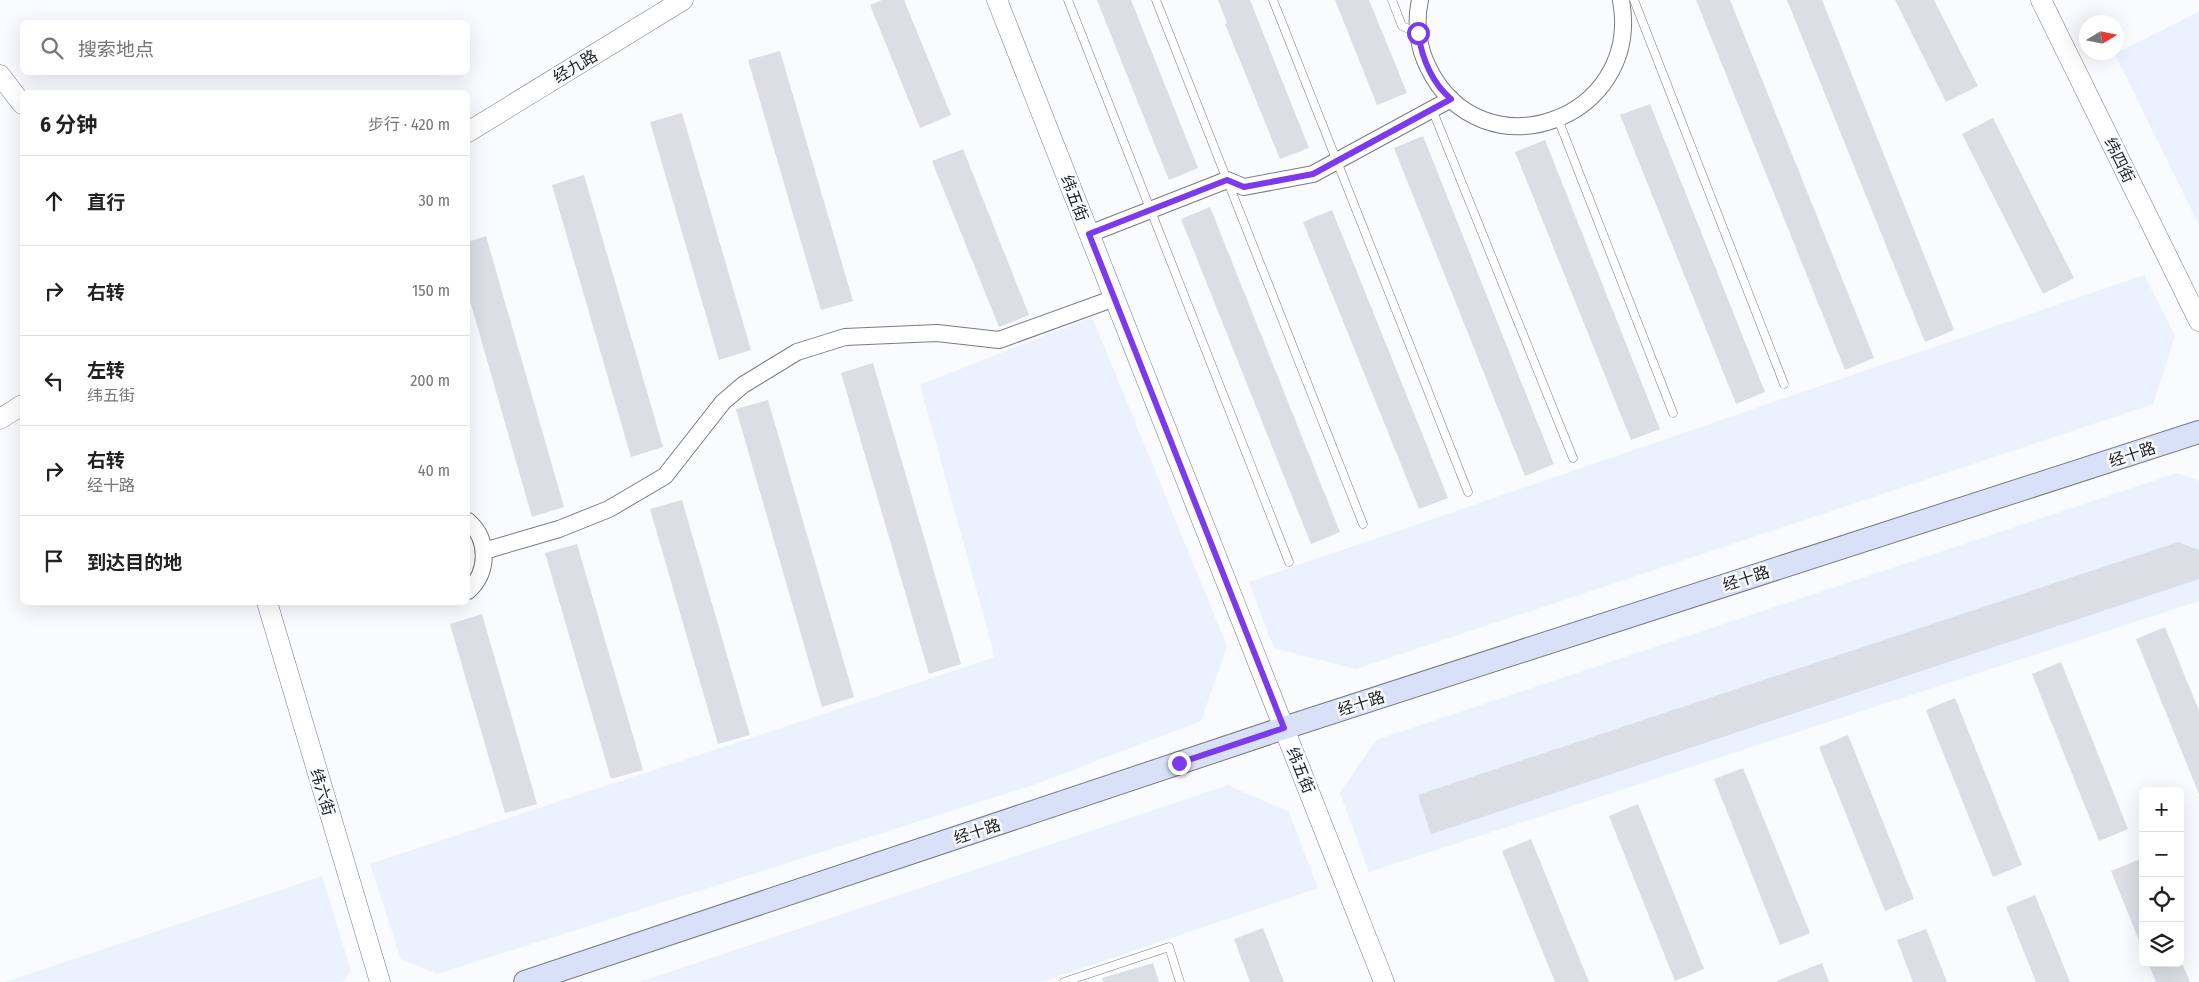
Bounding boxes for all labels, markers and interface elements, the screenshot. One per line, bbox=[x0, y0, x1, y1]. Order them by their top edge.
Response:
north arrow bbox=[2079, 15, 2124, 60]
search box bbox=[20, 20, 470, 75]
route start bbox=[1407, 22, 1430, 45]
icon: search bbox=[38, 34, 66, 62]
text: 搜索地点 bbox=[78, 38, 154, 61]
street label: 经九路 bbox=[550, 46, 601, 87]
text: 6 分钟 bbox=[40, 112, 97, 138]
text: 步行 · 420 m bbox=[368, 115, 450, 134]
street label: 纬四街 bbox=[2100, 134, 2139, 186]
street label: 纬五街 bbox=[1057, 172, 1092, 224]
icon: ahead bbox=[40, 187, 68, 215]
text: 直行 bbox=[87, 191, 125, 214]
text: 30 m bbox=[418, 191, 450, 210]
icon: right bbox=[40, 277, 68, 305]
text: 右转 bbox=[87, 281, 125, 304]
text: 150 m bbox=[412, 281, 450, 300]
text: 左转 bbox=[87, 359, 125, 382]
icon: left bbox=[40, 367, 68, 395]
text: 200 m bbox=[410, 371, 450, 390]
text: 纬五街 bbox=[87, 386, 135, 405]
street label: 经十路 bbox=[2106, 438, 2158, 471]
text: 右转 bbox=[87, 449, 125, 472]
icon: right bbox=[40, 457, 68, 485]
text: 40 m bbox=[418, 461, 450, 480]
text: 经十路 bbox=[87, 476, 135, 495]
icon: arrive bbox=[40, 547, 68, 575]
text: 到达目的地 bbox=[87, 551, 182, 574]
street label: 经十路 bbox=[1720, 562, 1772, 595]
street label: 经十路 bbox=[1335, 687, 1387, 720]
street label: 纬五街 bbox=[1283, 744, 1318, 796]
route end bbox=[1168, 752, 1191, 775]
street label: 纬六街 bbox=[306, 766, 339, 818]
map controls bbox=[2139, 787, 2184, 967]
button: + bbox=[2139, 787, 2184, 832]
street label: 经十路 bbox=[951, 815, 1003, 848]
button: − bbox=[2139, 832, 2184, 877]
button: locate bbox=[2139, 877, 2184, 922]
button: layers bbox=[2139, 922, 2184, 967]

